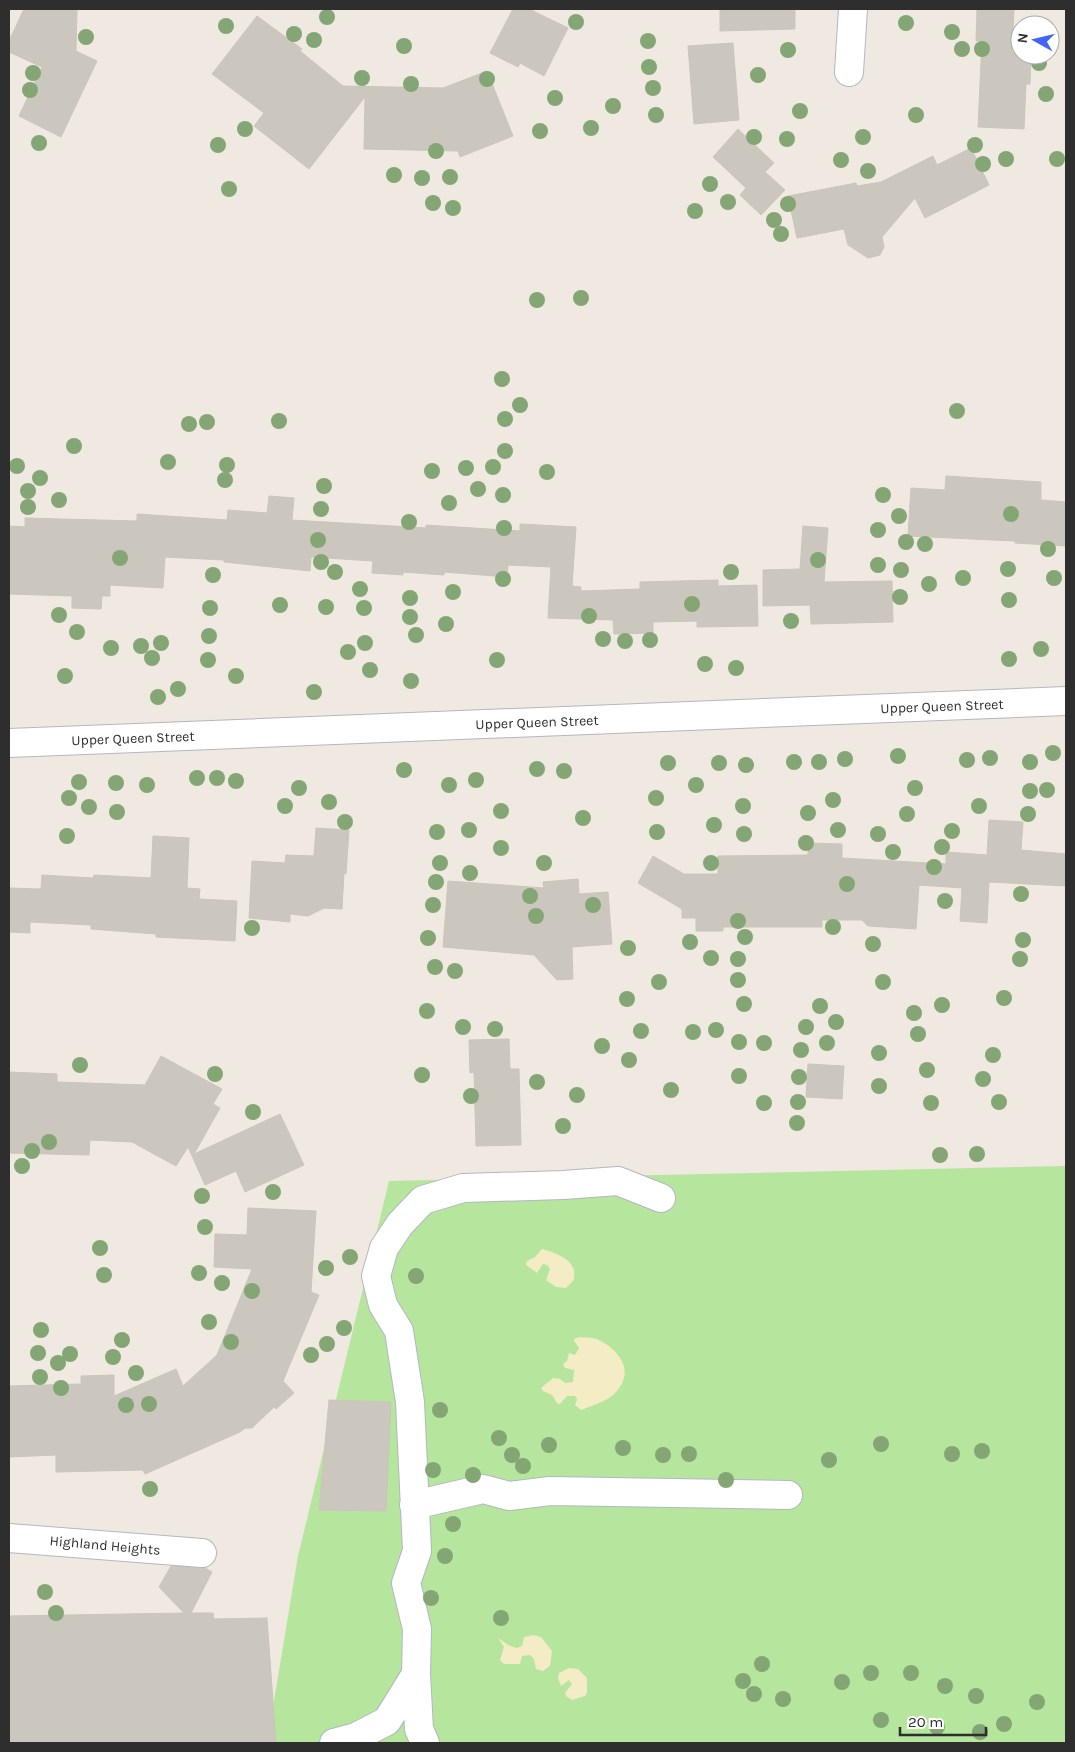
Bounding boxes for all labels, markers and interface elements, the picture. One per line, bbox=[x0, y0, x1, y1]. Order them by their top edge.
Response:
north arrow bbox=[1010, 15, 1060, 65]
text: N bbox=[1014, 32, 1032, 44]
street label: Upper Queen Street bbox=[880, 696, 1004, 717]
street label: Upper Queen Street bbox=[475, 712, 599, 733]
street label: Upper Queen Street bbox=[71, 728, 195, 749]
street label: Highland Heights bbox=[49, 1532, 161, 1559]
scale bar bbox=[900, 1704, 986, 1736]
text: 20 m bbox=[908, 1713, 943, 1731]

